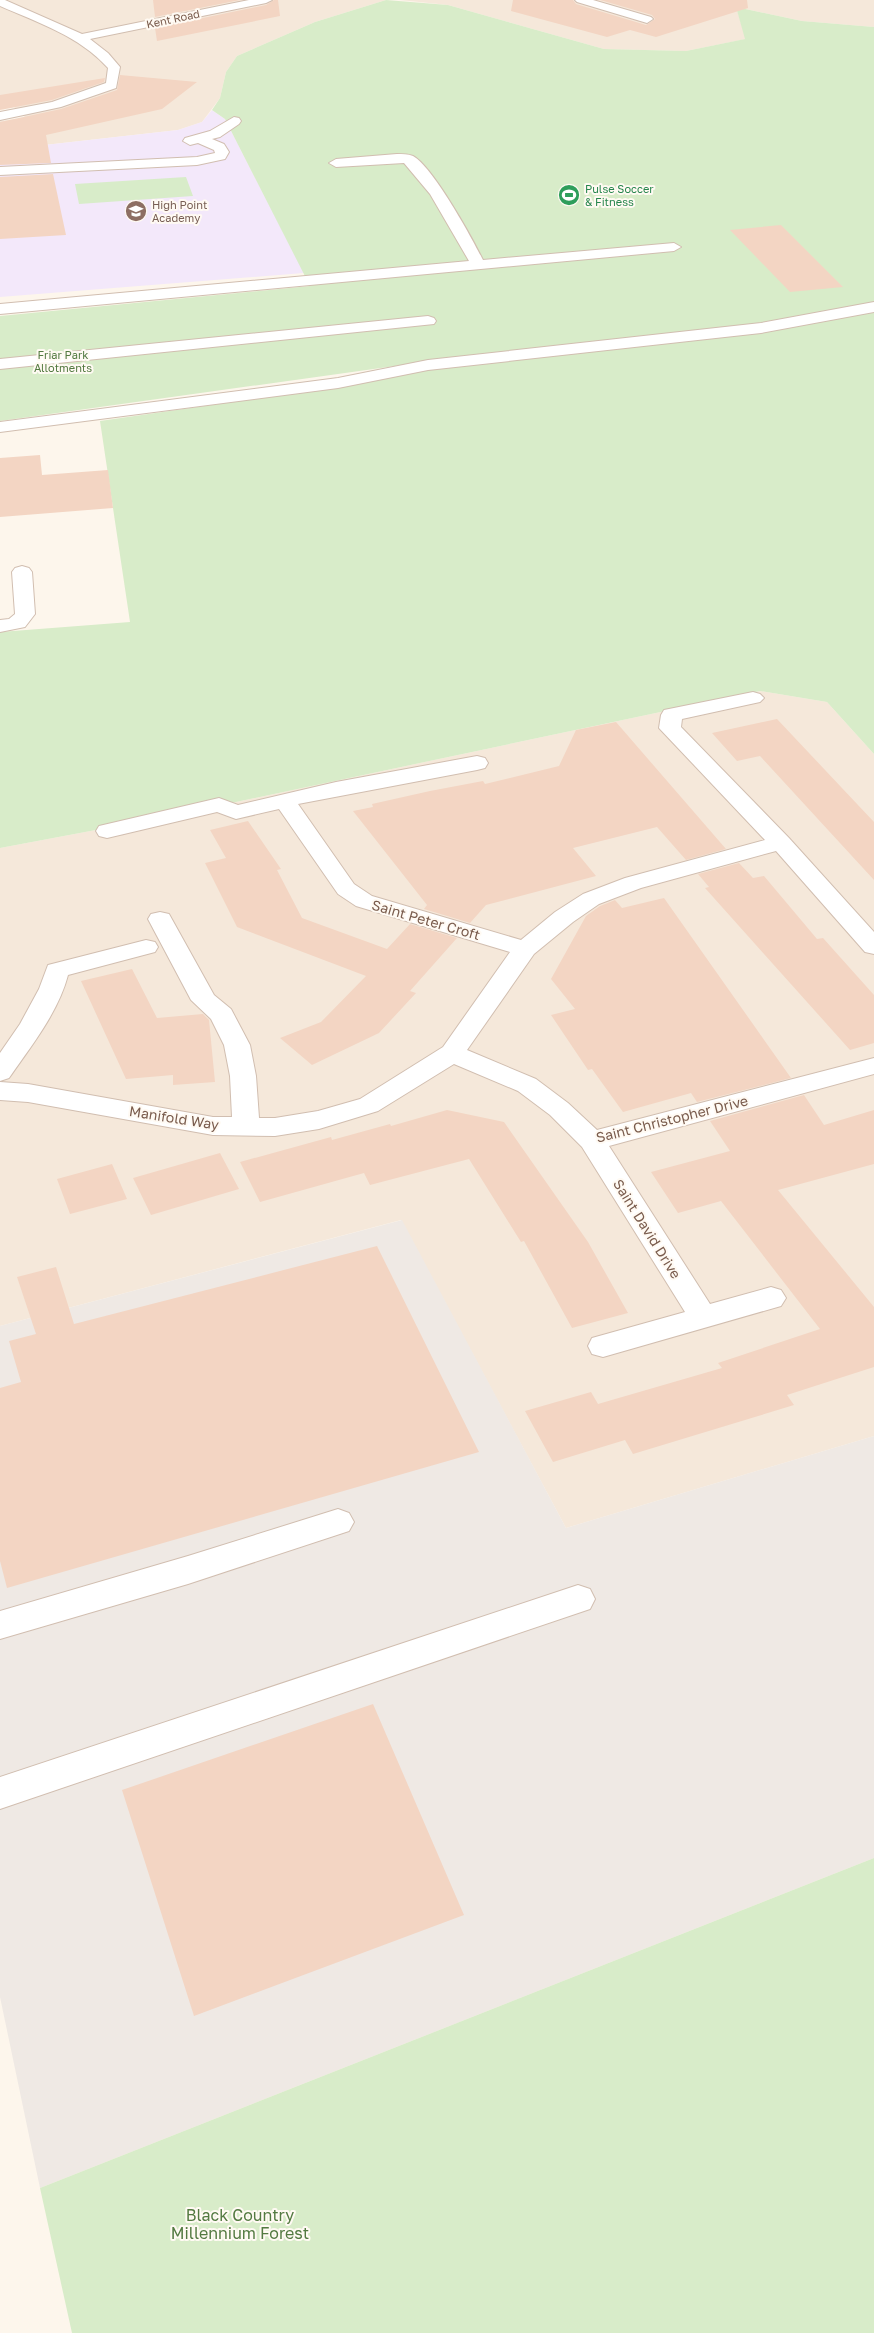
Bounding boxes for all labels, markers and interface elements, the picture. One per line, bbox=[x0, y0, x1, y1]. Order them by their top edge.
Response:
street label: Kent Road bbox=[145, 6, 201, 31]
place label: Pulse Soccer & Fitness bbox=[585, 182, 654, 208]
sports icon: Pulse Soccer & Fitness bbox=[557, 183, 581, 207]
place label: High Point Academy bbox=[152, 198, 207, 224]
school or university icon: High Point Academy bbox=[124, 199, 148, 223]
park label: Friar Park Allotments bbox=[34, 348, 92, 374]
street label: Saint Peter Croft bbox=[370, 896, 482, 943]
street label: Saint Christopher Drive bbox=[594, 1091, 750, 1146]
street label: Manifold Way bbox=[128, 1102, 220, 1133]
street label: Saint David Drive bbox=[610, 1176, 685, 1282]
park label: Black Country Millennium Forest bbox=[171, 2205, 309, 2243]

